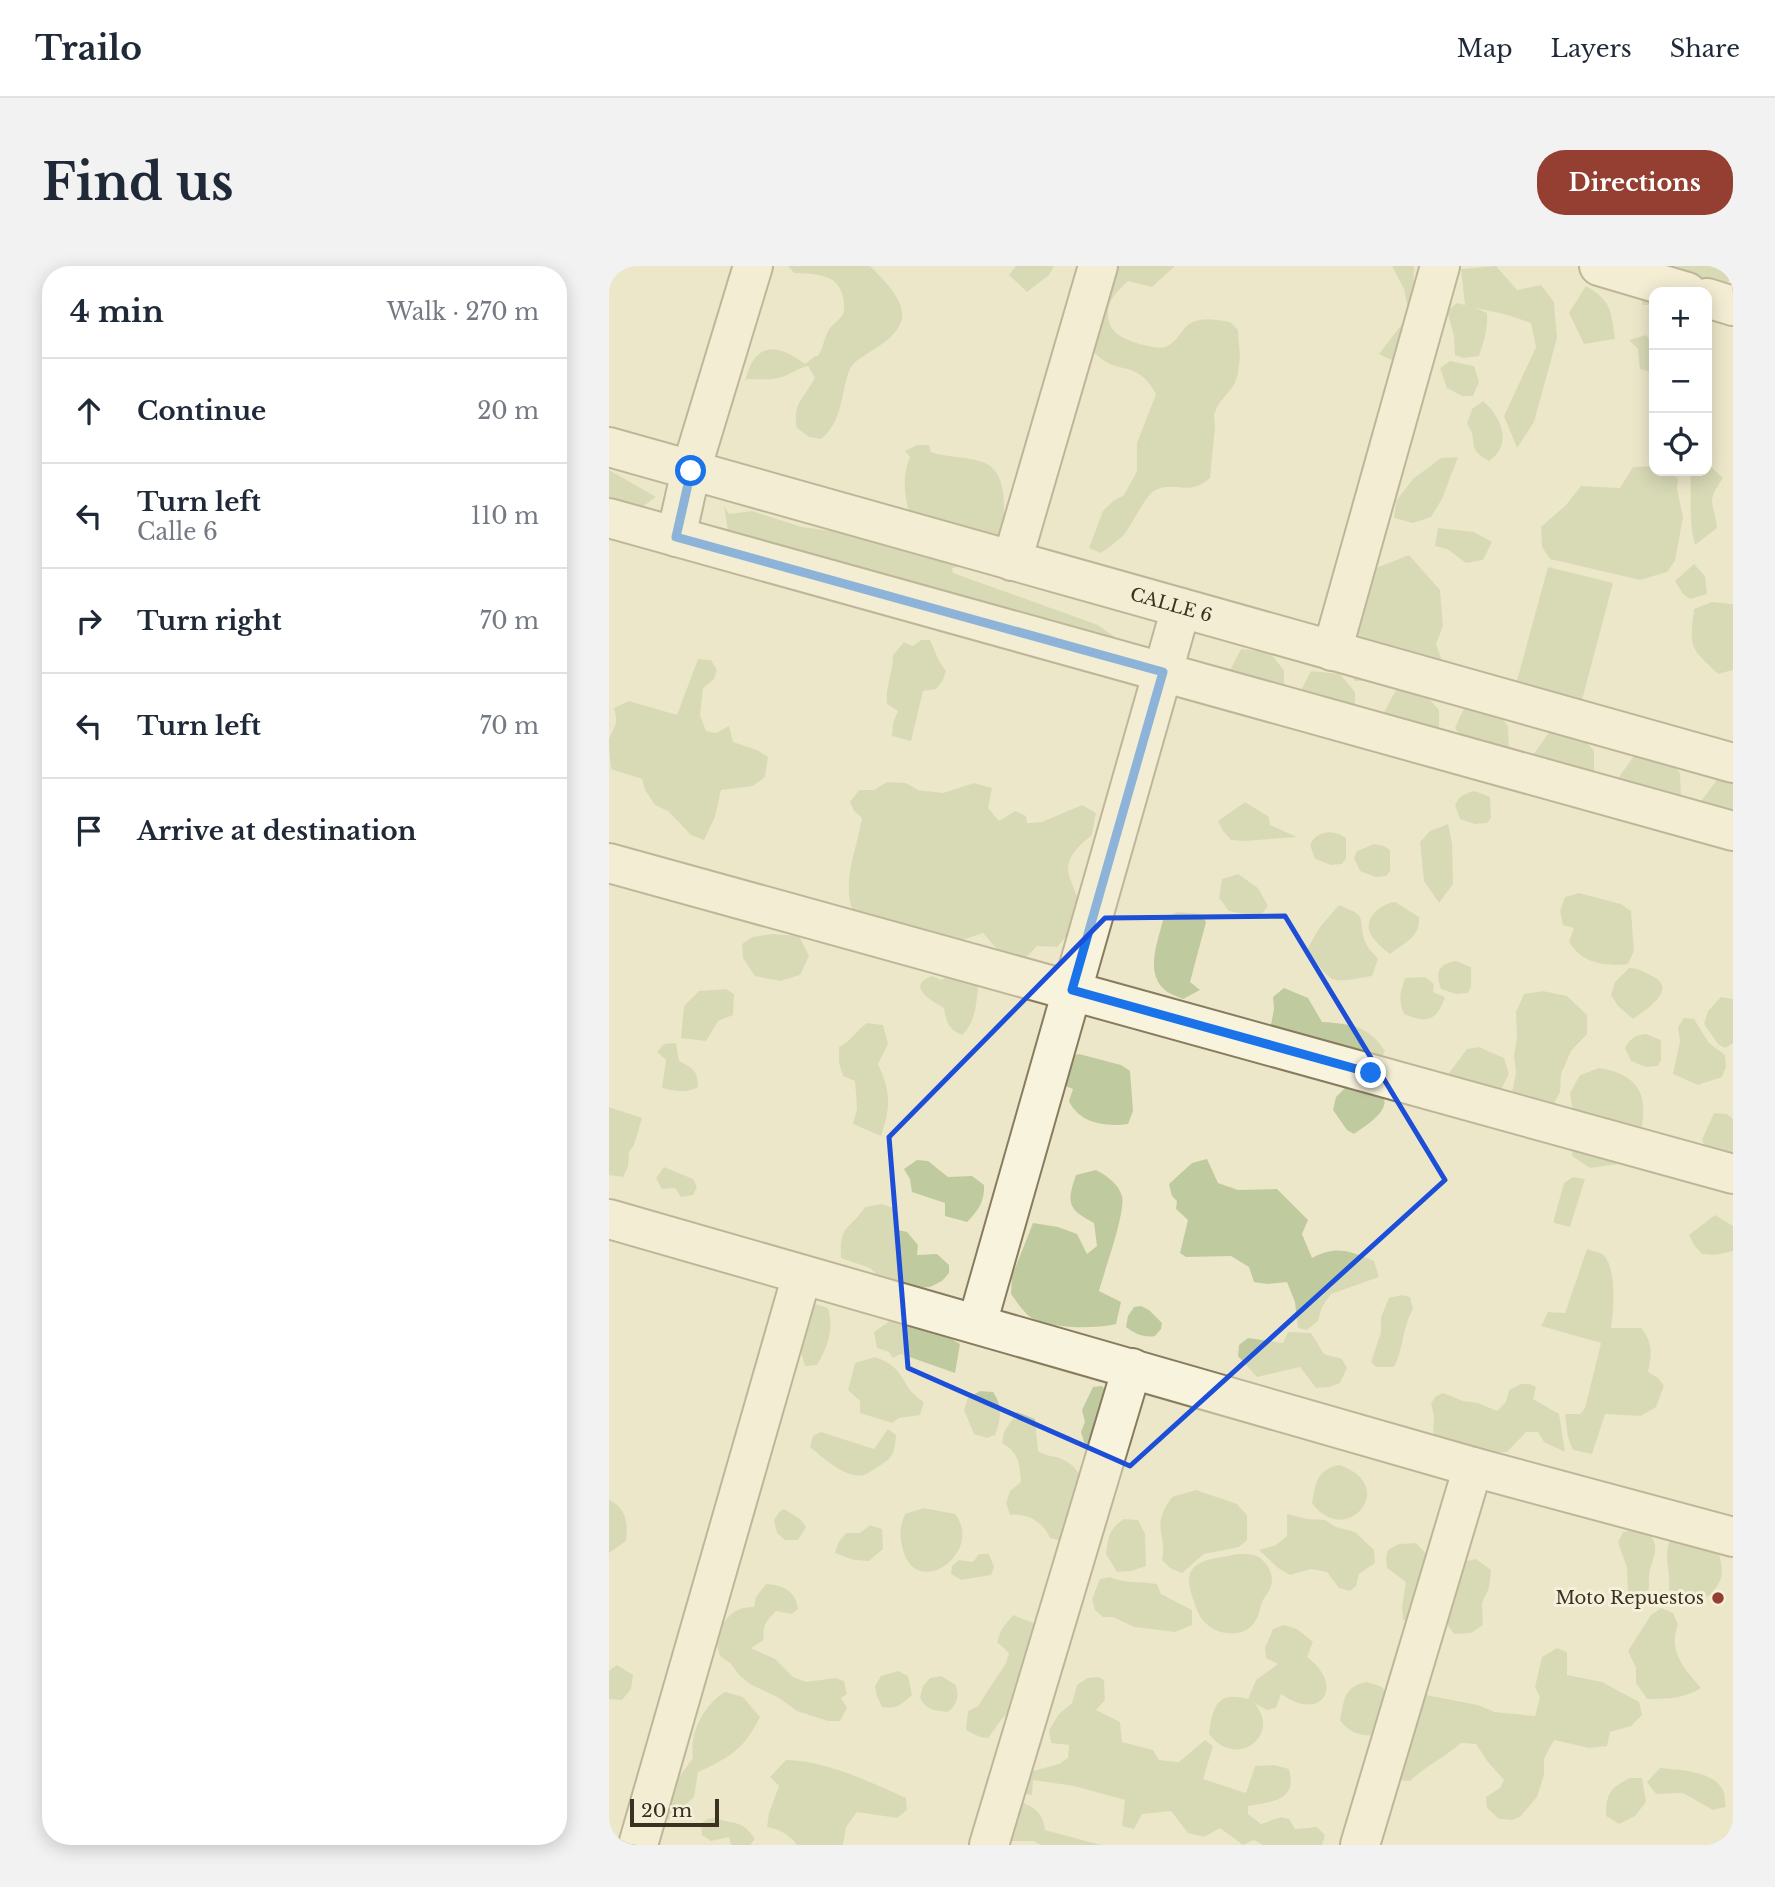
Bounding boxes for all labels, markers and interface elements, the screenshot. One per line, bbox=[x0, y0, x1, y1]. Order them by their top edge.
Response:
text: Trailo bbox=[35, 28, 142, 69]
text: Map bbox=[1457, 34, 1513, 63]
text: Layers bbox=[1551, 34, 1632, 63]
text: Share bbox=[1670, 34, 1740, 63]
button: Directions bbox=[1537, 150, 1733, 215]
text: Find us bbox=[42, 152, 234, 213]
map controls bbox=[1649, 287, 1712, 476]
button: + bbox=[1649, 287, 1712, 350]
text: 4 min bbox=[70, 293, 164, 330]
text: Walk · 270 m bbox=[387, 298, 539, 326]
button: − bbox=[1649, 350, 1712, 413]
icon: ahead bbox=[70, 392, 108, 430]
text: Continue bbox=[137, 395, 266, 427]
text: 20 m bbox=[477, 397, 539, 425]
button: locate bbox=[1649, 413, 1712, 476]
route start bbox=[675, 455, 706, 486]
text: Turn left bbox=[137, 486, 261, 518]
icon: left bbox=[70, 497, 108, 535]
text: 110 m bbox=[471, 502, 539, 530]
text: Calle 6 bbox=[137, 518, 218, 546]
street label: CALLE 6 bbox=[1128, 583, 1215, 627]
icon: right bbox=[70, 602, 108, 640]
text: Turn right bbox=[137, 605, 282, 637]
text: 70 m bbox=[480, 607, 539, 635]
icon: left bbox=[70, 707, 108, 745]
text: Turn left bbox=[137, 710, 261, 742]
text: 70 m bbox=[480, 712, 539, 740]
icon: arrive bbox=[70, 812, 108, 850]
text: Arrive at destination bbox=[137, 815, 417, 847]
route end bbox=[1355, 1057, 1386, 1088]
place label: Moto Repuestos bbox=[1555, 1587, 1704, 1609]
marker: Moto Repuestos bbox=[1710, 1590, 1726, 1606]
scale bar bbox=[630, 1796, 719, 1828]
text: 20 m bbox=[641, 1799, 692, 1822]

